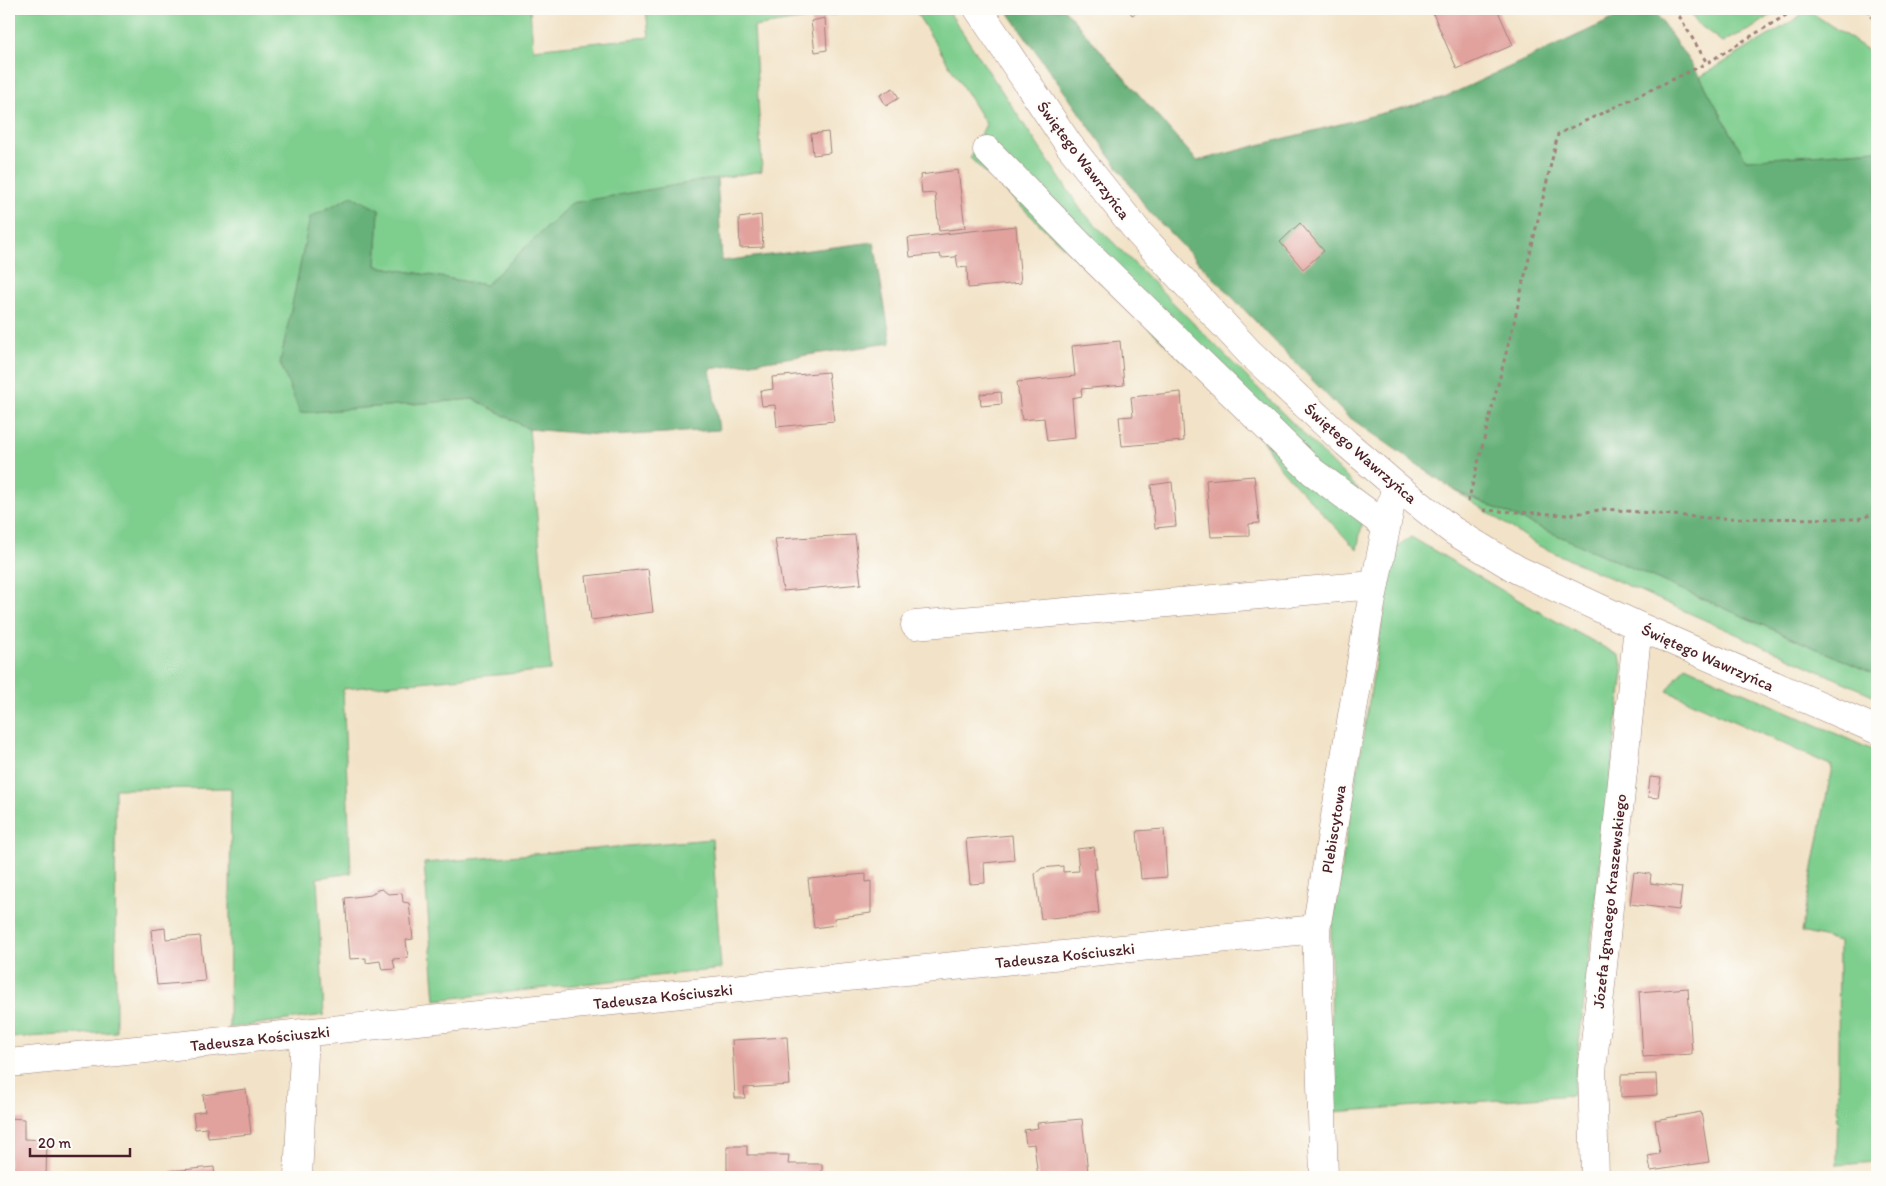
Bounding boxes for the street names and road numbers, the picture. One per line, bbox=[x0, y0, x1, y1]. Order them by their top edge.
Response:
street label: Świętego Wawrzyńca bbox=[1033, 97, 1135, 224]
street label: Świętego Wawrzyńca bbox=[1300, 399, 1421, 508]
street label: Świętego Wawrzyńca bbox=[1639, 620, 1778, 696]
street label: Plebiscytowa bbox=[1317, 783, 1350, 875]
street label: Józefa Ignacego Kraszewskiego bbox=[1589, 793, 1630, 1009]
street label: Tadeusza Kościuszki bbox=[994, 939, 1136, 972]
street label: Tadeusza Kościuszki bbox=[592, 980, 734, 1013]
street label: Tadeusza Kościuszki bbox=[189, 1022, 331, 1055]

